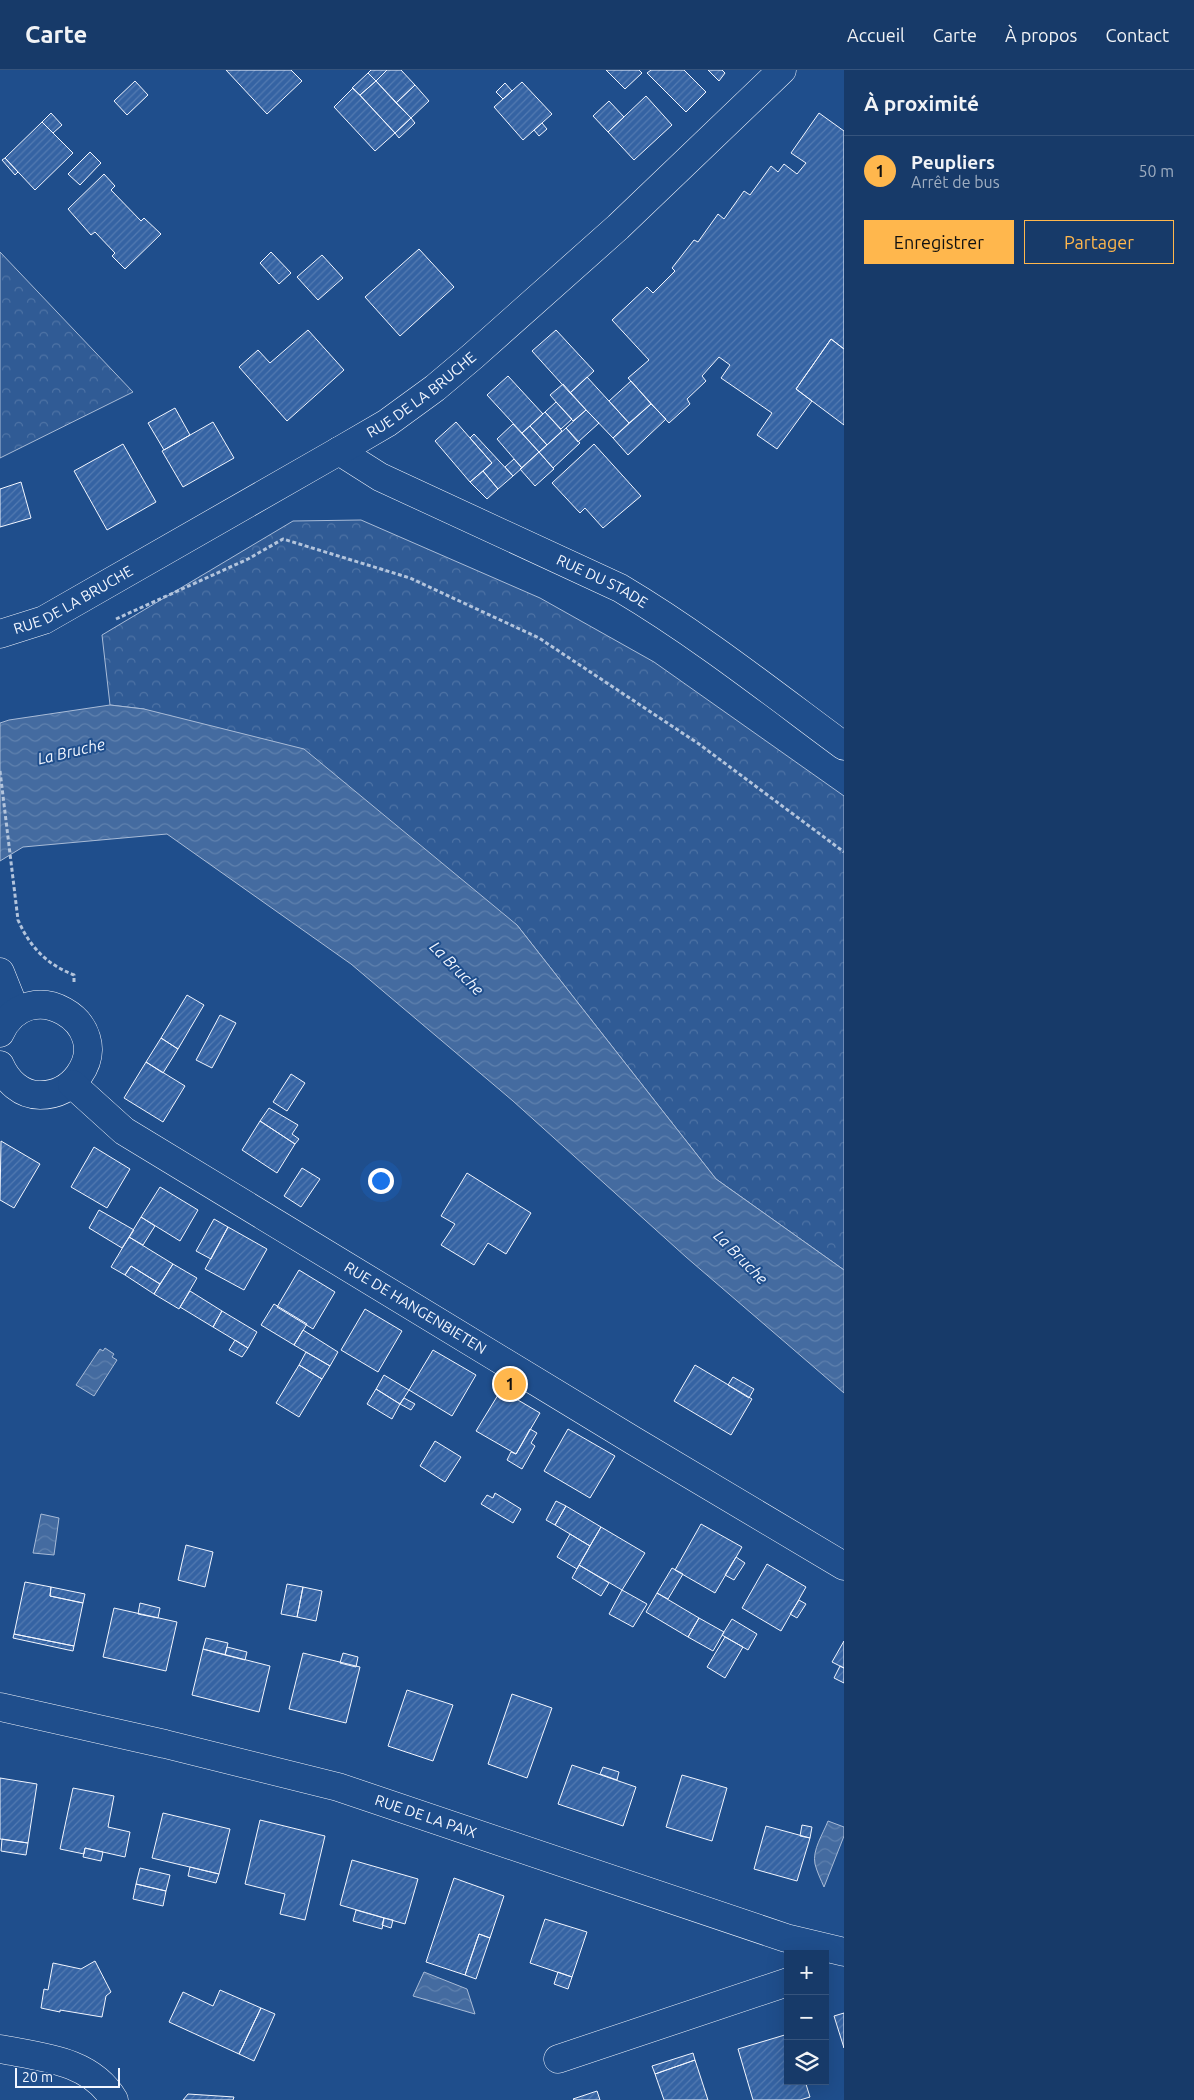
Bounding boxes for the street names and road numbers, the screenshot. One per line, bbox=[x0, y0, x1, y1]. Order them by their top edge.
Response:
street label: RUE DE LA BRUCHE bbox=[364, 348, 479, 441]
street label: RUE DU STADE bbox=[554, 551, 651, 611]
street label: RUE DE LA BRUCHE bbox=[11, 562, 136, 637]
street label: RUE DE HANGENBIETEN bbox=[341, 1258, 490, 1357]
street label: RUE DE LA PAIX bbox=[373, 1791, 479, 1841]

